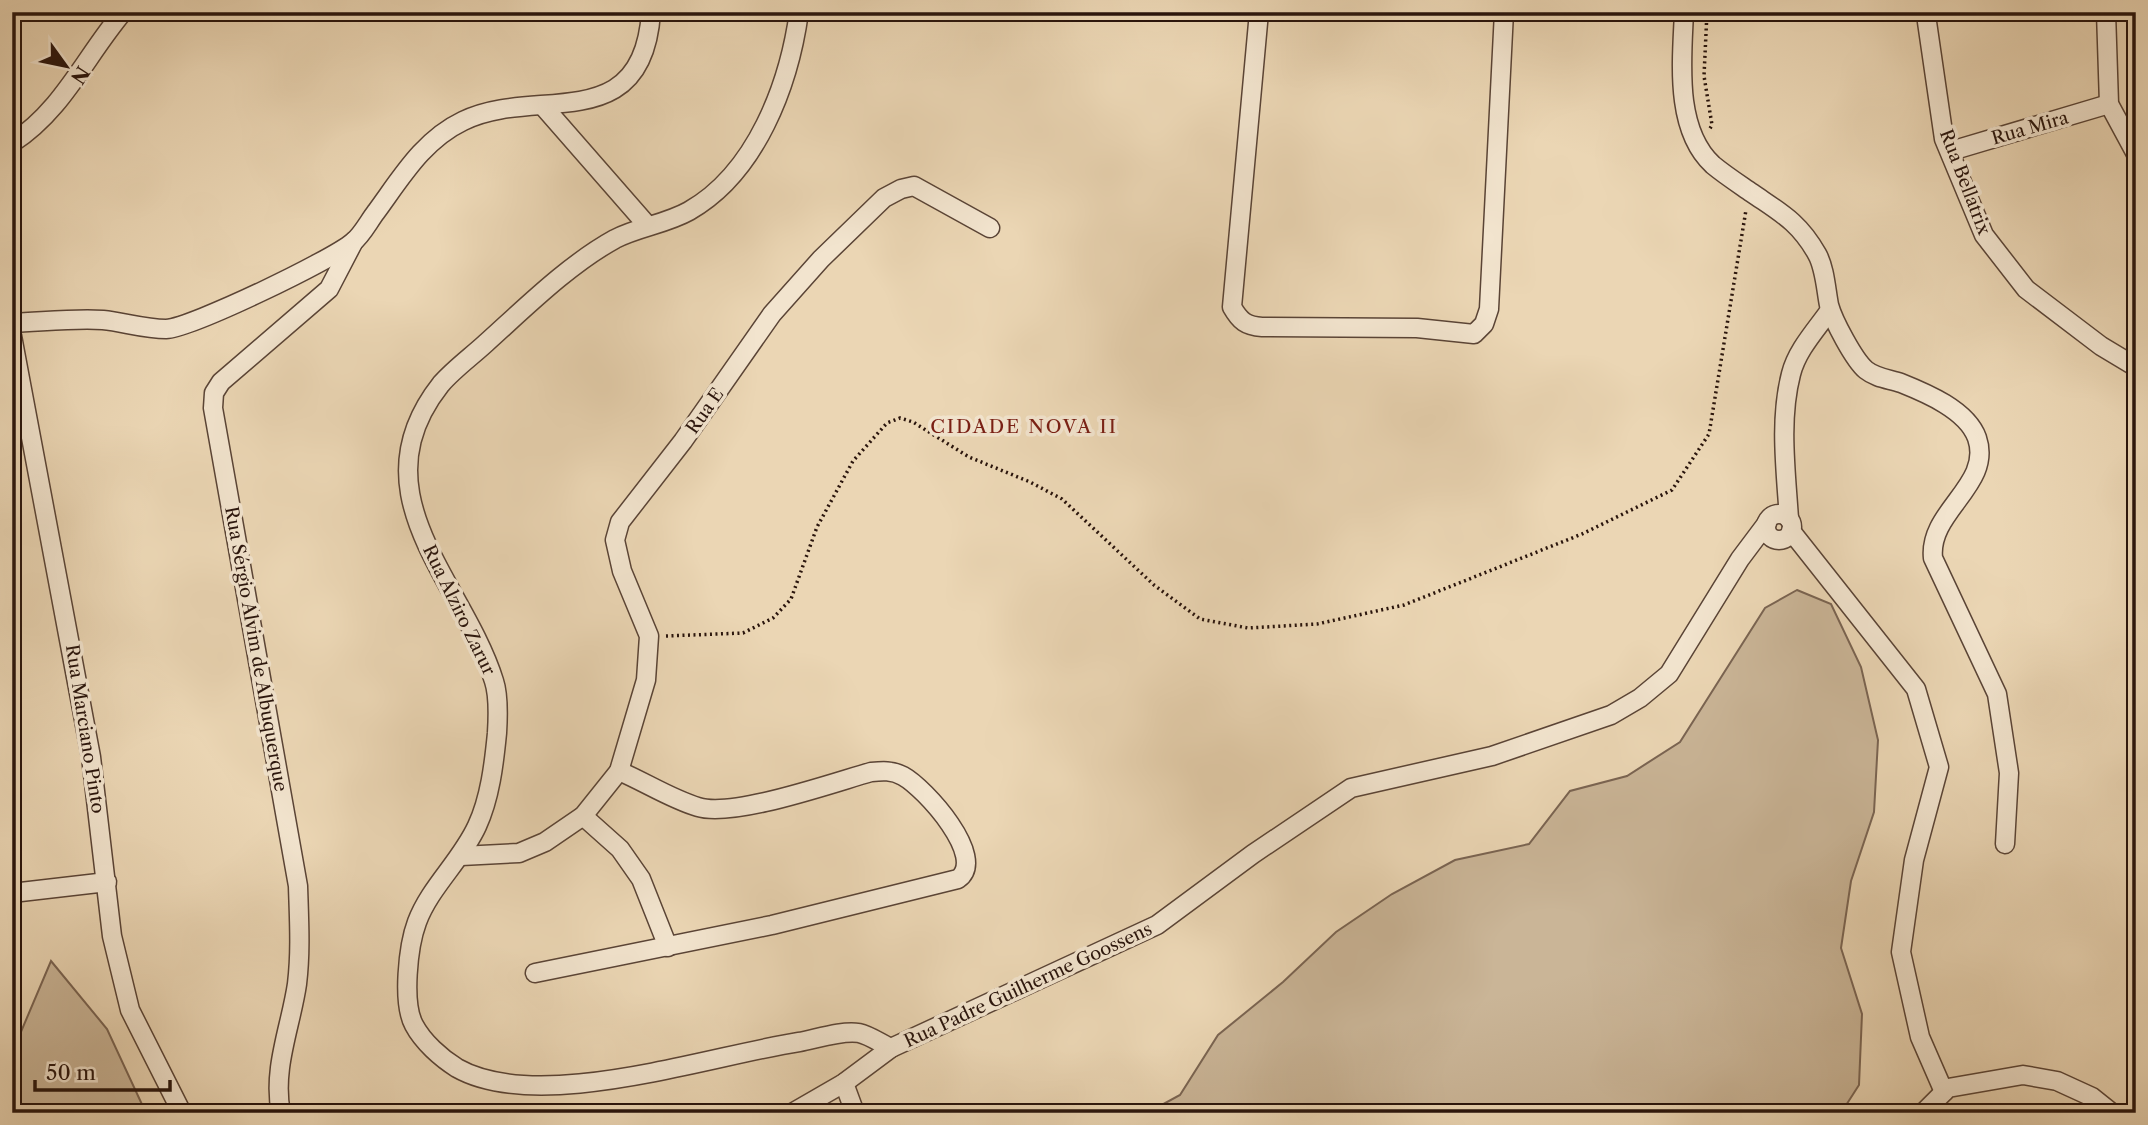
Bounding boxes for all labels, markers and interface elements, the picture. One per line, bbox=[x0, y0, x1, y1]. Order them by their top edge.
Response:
north arrow bbox=[32, 32, 102, 102]
text: N bbox=[66, 62, 94, 88]
street label: Rua Mira bbox=[1989, 106, 2071, 149]
street label: Rua Bellatrix bbox=[1935, 126, 1995, 238]
street label: Rua E bbox=[681, 384, 729, 438]
district label: CIDADE NOVA II bbox=[930, 415, 1118, 438]
street label: Rua Sérgio Alvim de Albuquerque bbox=[220, 505, 292, 793]
street label: Rua Alziro Zarur bbox=[418, 541, 500, 679]
street label: Rua Marciano Pinto bbox=[61, 643, 109, 815]
street label: Rua Padre Guilherme Goossens bbox=[901, 918, 1155, 1052]
scale bar bbox=[35, 1048, 170, 1092]
text: 50 m bbox=[46, 1060, 96, 1085]

